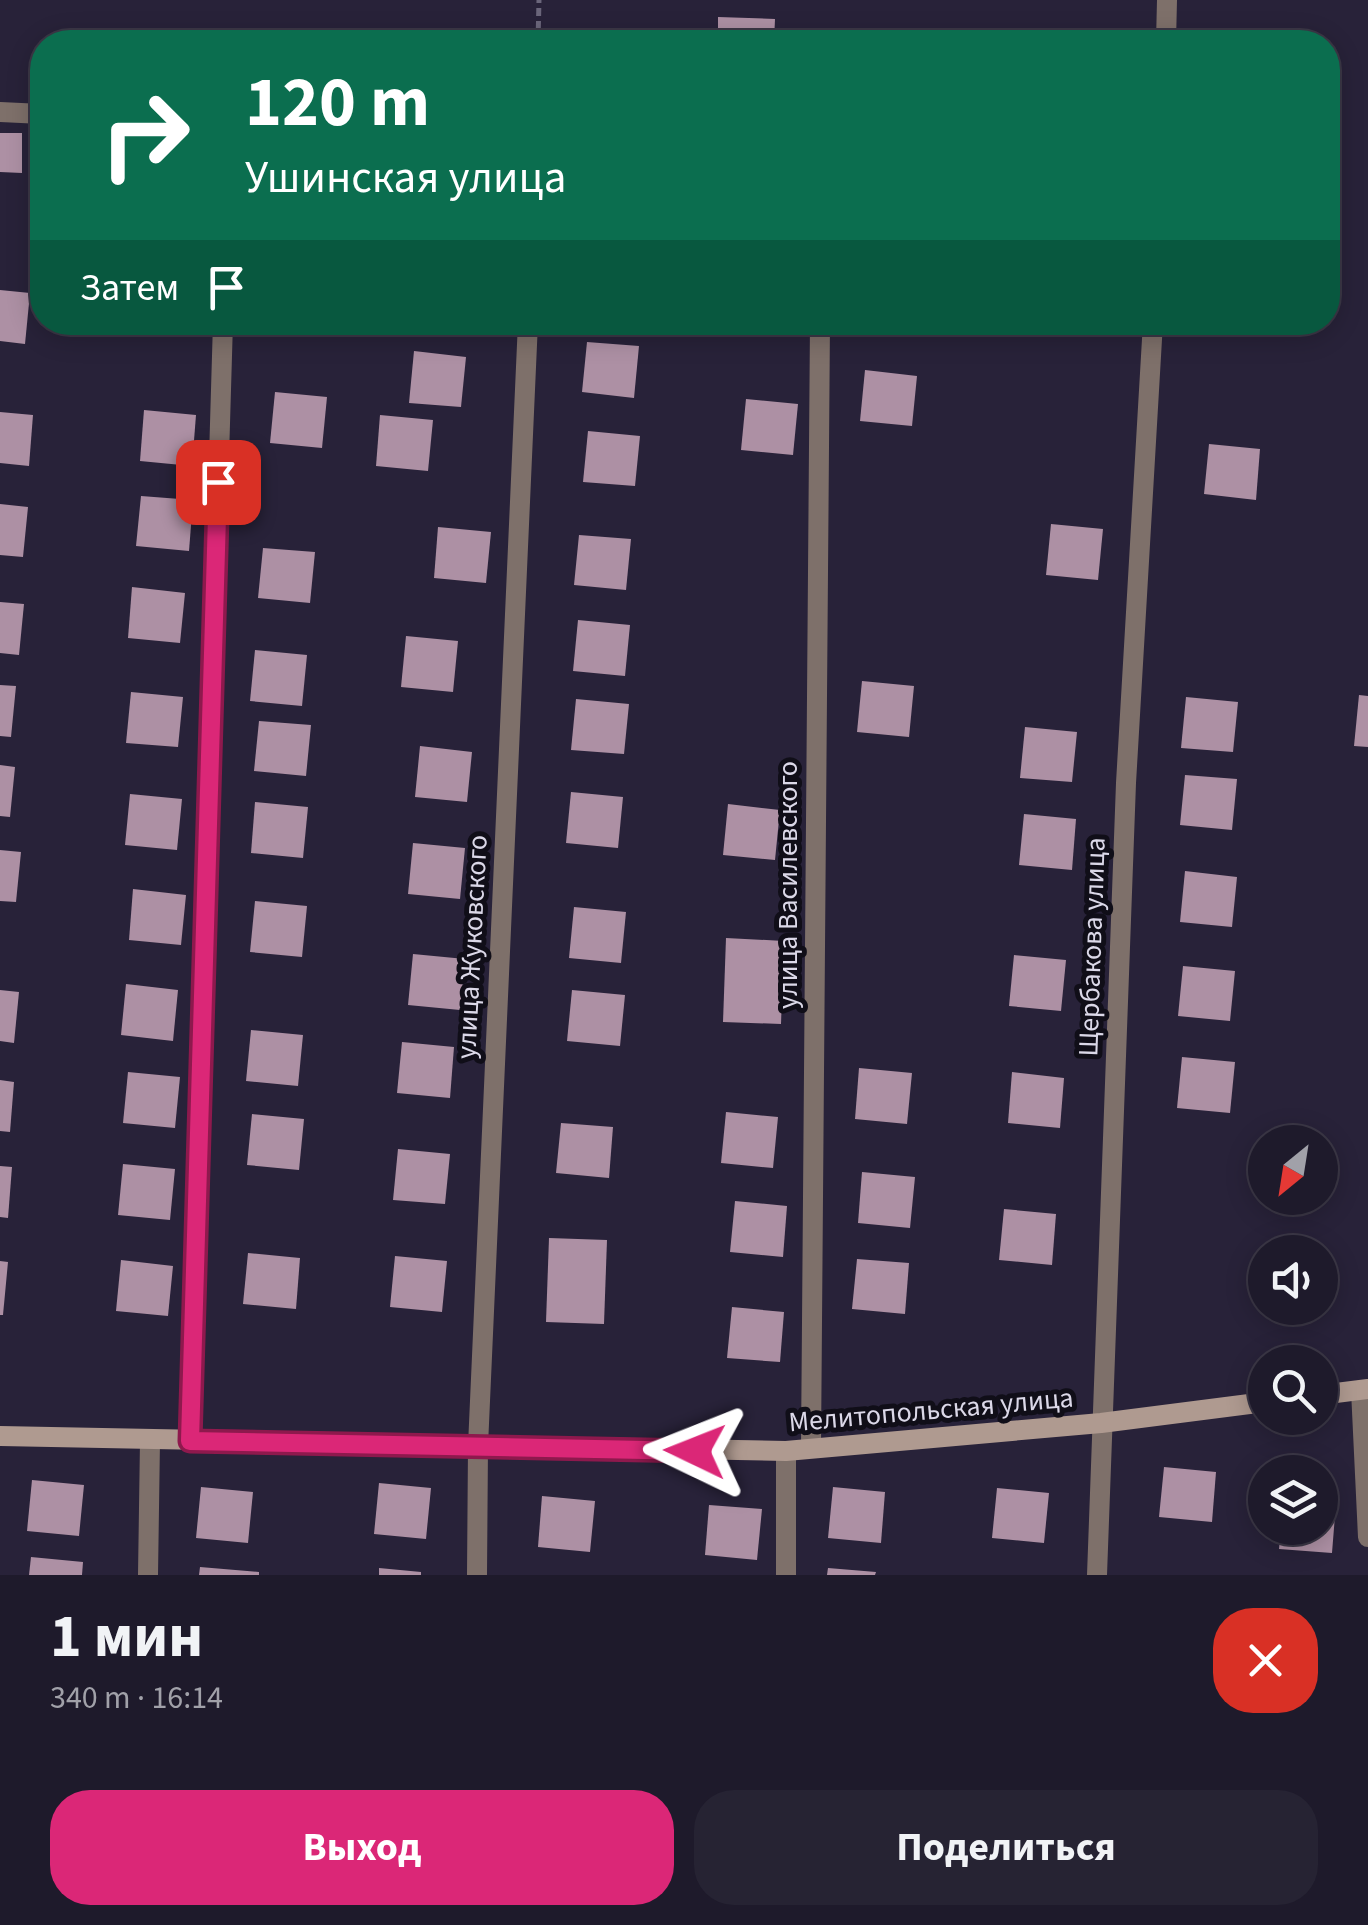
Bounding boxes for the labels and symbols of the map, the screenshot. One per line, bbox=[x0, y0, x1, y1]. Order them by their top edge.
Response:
pin bbox=[176, 440, 261, 525]
street label: улица Василевского bbox=[768, 761, 808, 1009]
street label: улица Жуковского bbox=[446, 834, 498, 1060]
street label: Щербакова улица bbox=[1068, 837, 1116, 1057]
north arrow bbox=[1248, 1125, 1338, 1215]
street label: Мелитопольская улица bbox=[787, 1378, 1075, 1442]
position arrow bbox=[643, 1399, 747, 1503]

